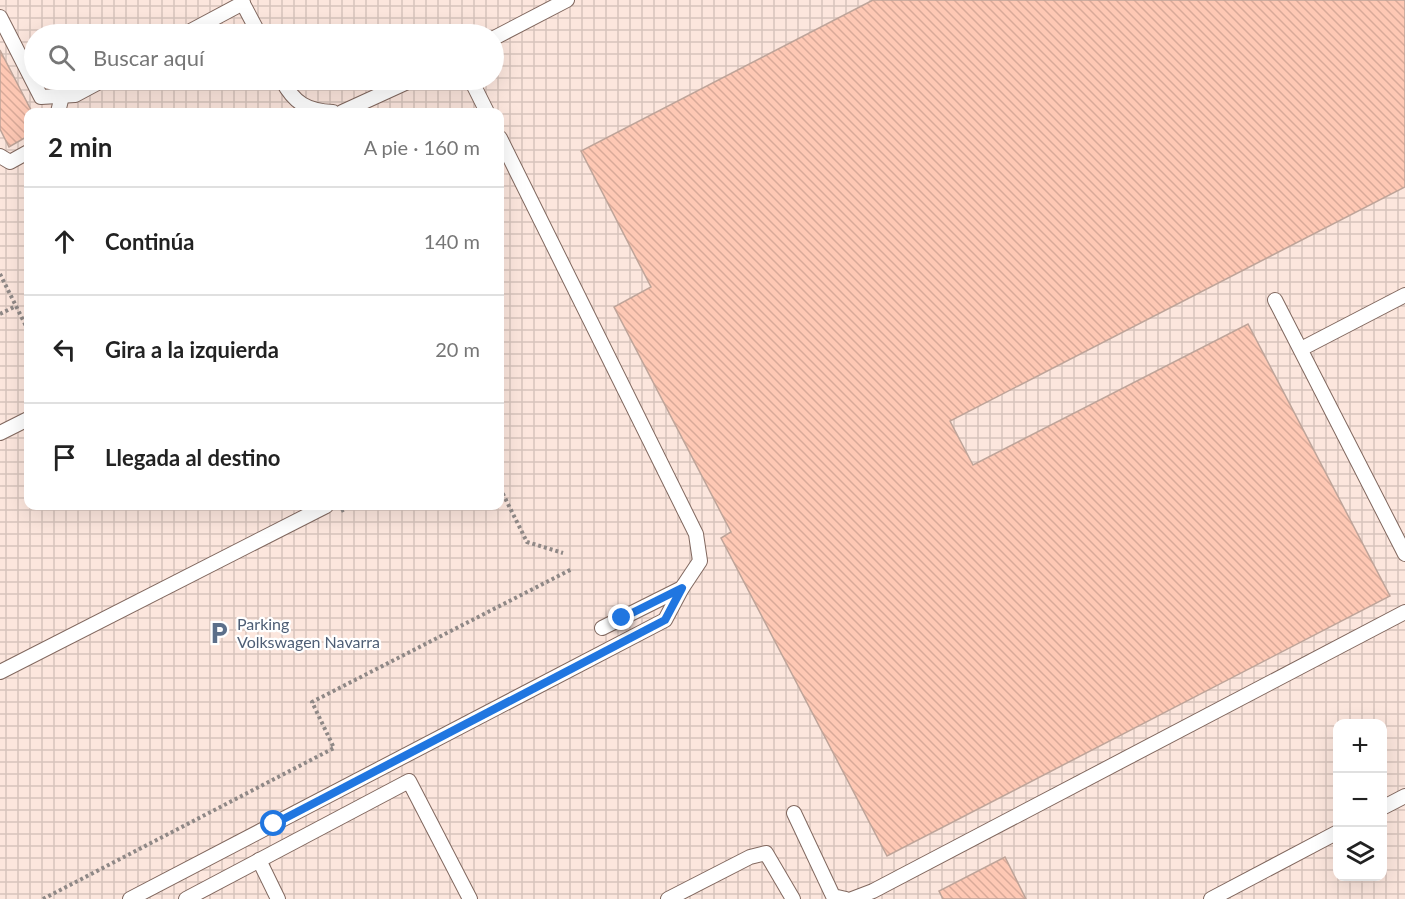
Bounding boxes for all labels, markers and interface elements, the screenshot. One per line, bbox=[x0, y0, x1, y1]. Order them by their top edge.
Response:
search box bbox=[24, 24, 504, 90]
icon: search bbox=[45, 41, 78, 74]
text: Buscar aquí bbox=[93, 44, 204, 71]
text: 2 min bbox=[48, 131, 112, 163]
text: A pie · 160 m bbox=[364, 135, 480, 159]
icon: ahead bbox=[48, 225, 81, 258]
text: Continúa bbox=[105, 228, 194, 255]
text: 140 m bbox=[424, 229, 480, 253]
icon: left bbox=[48, 333, 81, 366]
text: Gira a la izquierda bbox=[105, 336, 279, 363]
text: 20 m bbox=[435, 337, 480, 361]
icon: arrive bbox=[48, 441, 81, 474]
text: Llegada al destino bbox=[105, 444, 281, 471]
route end bbox=[608, 604, 634, 630]
place label: Parking Volkswagen Navarra bbox=[237, 614, 380, 651]
parking icon: Parking Volkswagen Navarra bbox=[206, 620, 232, 646]
map controls bbox=[1333, 719, 1387, 881]
button: + bbox=[1333, 719, 1387, 773]
button: − bbox=[1333, 773, 1387, 827]
route start bbox=[260, 810, 286, 836]
button: layers bbox=[1333, 827, 1387, 881]

